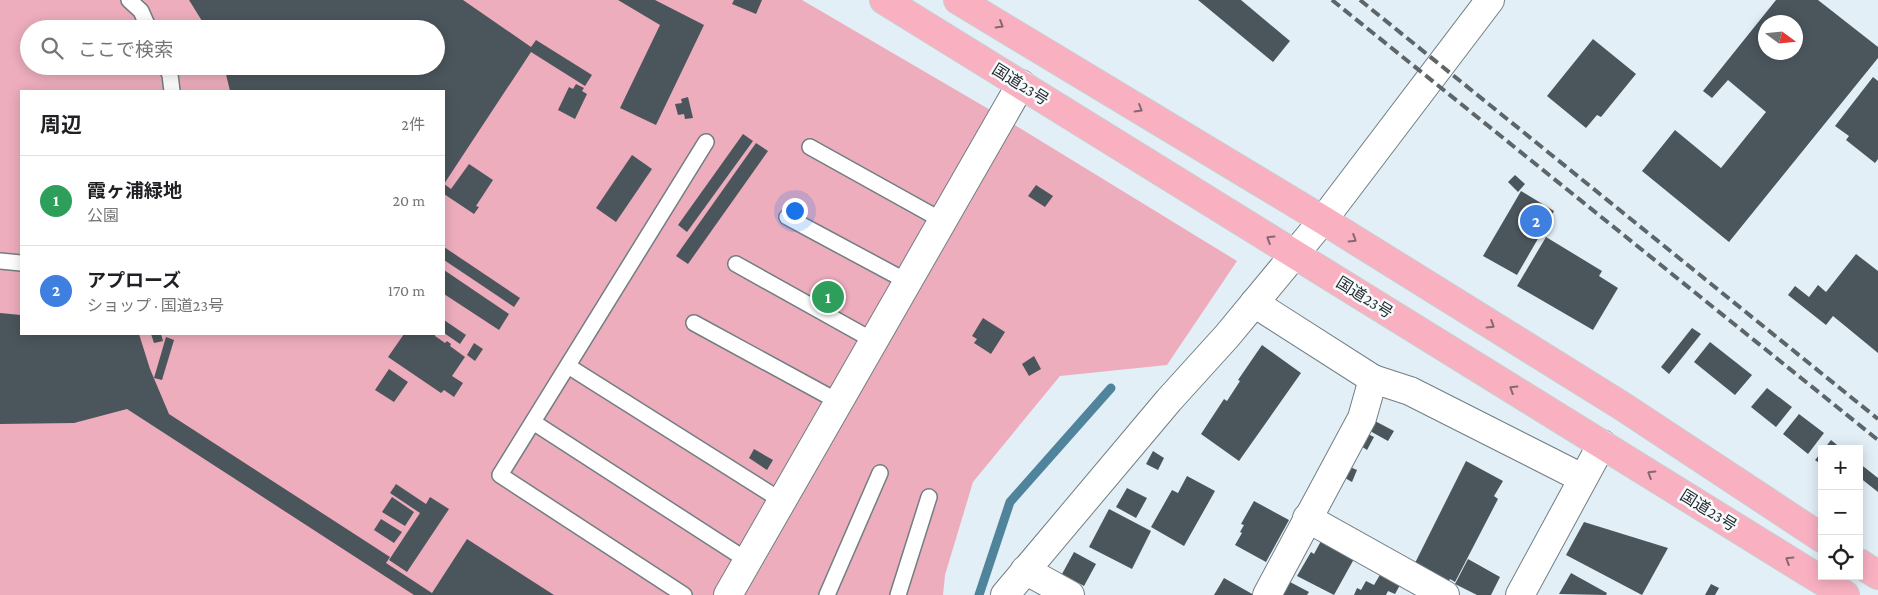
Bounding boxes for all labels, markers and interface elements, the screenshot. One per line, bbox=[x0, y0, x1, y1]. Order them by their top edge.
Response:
north arrow bbox=[1758, 15, 1803, 60]
one-way arrow bbox=[994, 19, 1003, 29]
search box bbox=[20, 20, 445, 75]
icon: search bbox=[38, 34, 66, 62]
text: ここで検索 bbox=[78, 39, 173, 60]
street label: 国道23号 bbox=[989, 60, 1052, 108]
one-way arrow bbox=[1133, 103, 1142, 113]
text: 周辺 bbox=[40, 113, 82, 137]
text: 2件 bbox=[401, 116, 425, 133]
text: 霞ヶ浦緑地 bbox=[87, 180, 182, 201]
text: 1 bbox=[53, 192, 59, 209]
text: 20 m bbox=[392, 192, 425, 209]
your location bbox=[782, 198, 808, 224]
pin: 2 bbox=[1520, 202, 1552, 240]
text: 公園 bbox=[87, 207, 119, 224]
one-way arrow bbox=[1347, 232, 1356, 242]
one-way arrow bbox=[1267, 236, 1276, 245]
text: アプローズ bbox=[87, 270, 181, 291]
street label: 国道23号 bbox=[1333, 273, 1396, 321]
pin: 1 bbox=[812, 278, 844, 316]
text: 2 bbox=[52, 282, 60, 299]
text: 170 m bbox=[388, 282, 425, 299]
text: ショップ · 国道23号 bbox=[87, 297, 224, 314]
one-way arrow bbox=[1485, 318, 1494, 328]
one-way arrow bbox=[1509, 385, 1518, 395]
map controls bbox=[1818, 445, 1863, 580]
button: + bbox=[1818, 445, 1863, 490]
one-way arrow bbox=[1647, 471, 1656, 480]
street label: 国道23号 bbox=[1677, 486, 1740, 534]
button: − bbox=[1818, 490, 1863, 535]
button: locate bbox=[1818, 535, 1863, 580]
one-way arrow bbox=[1785, 557, 1794, 566]

